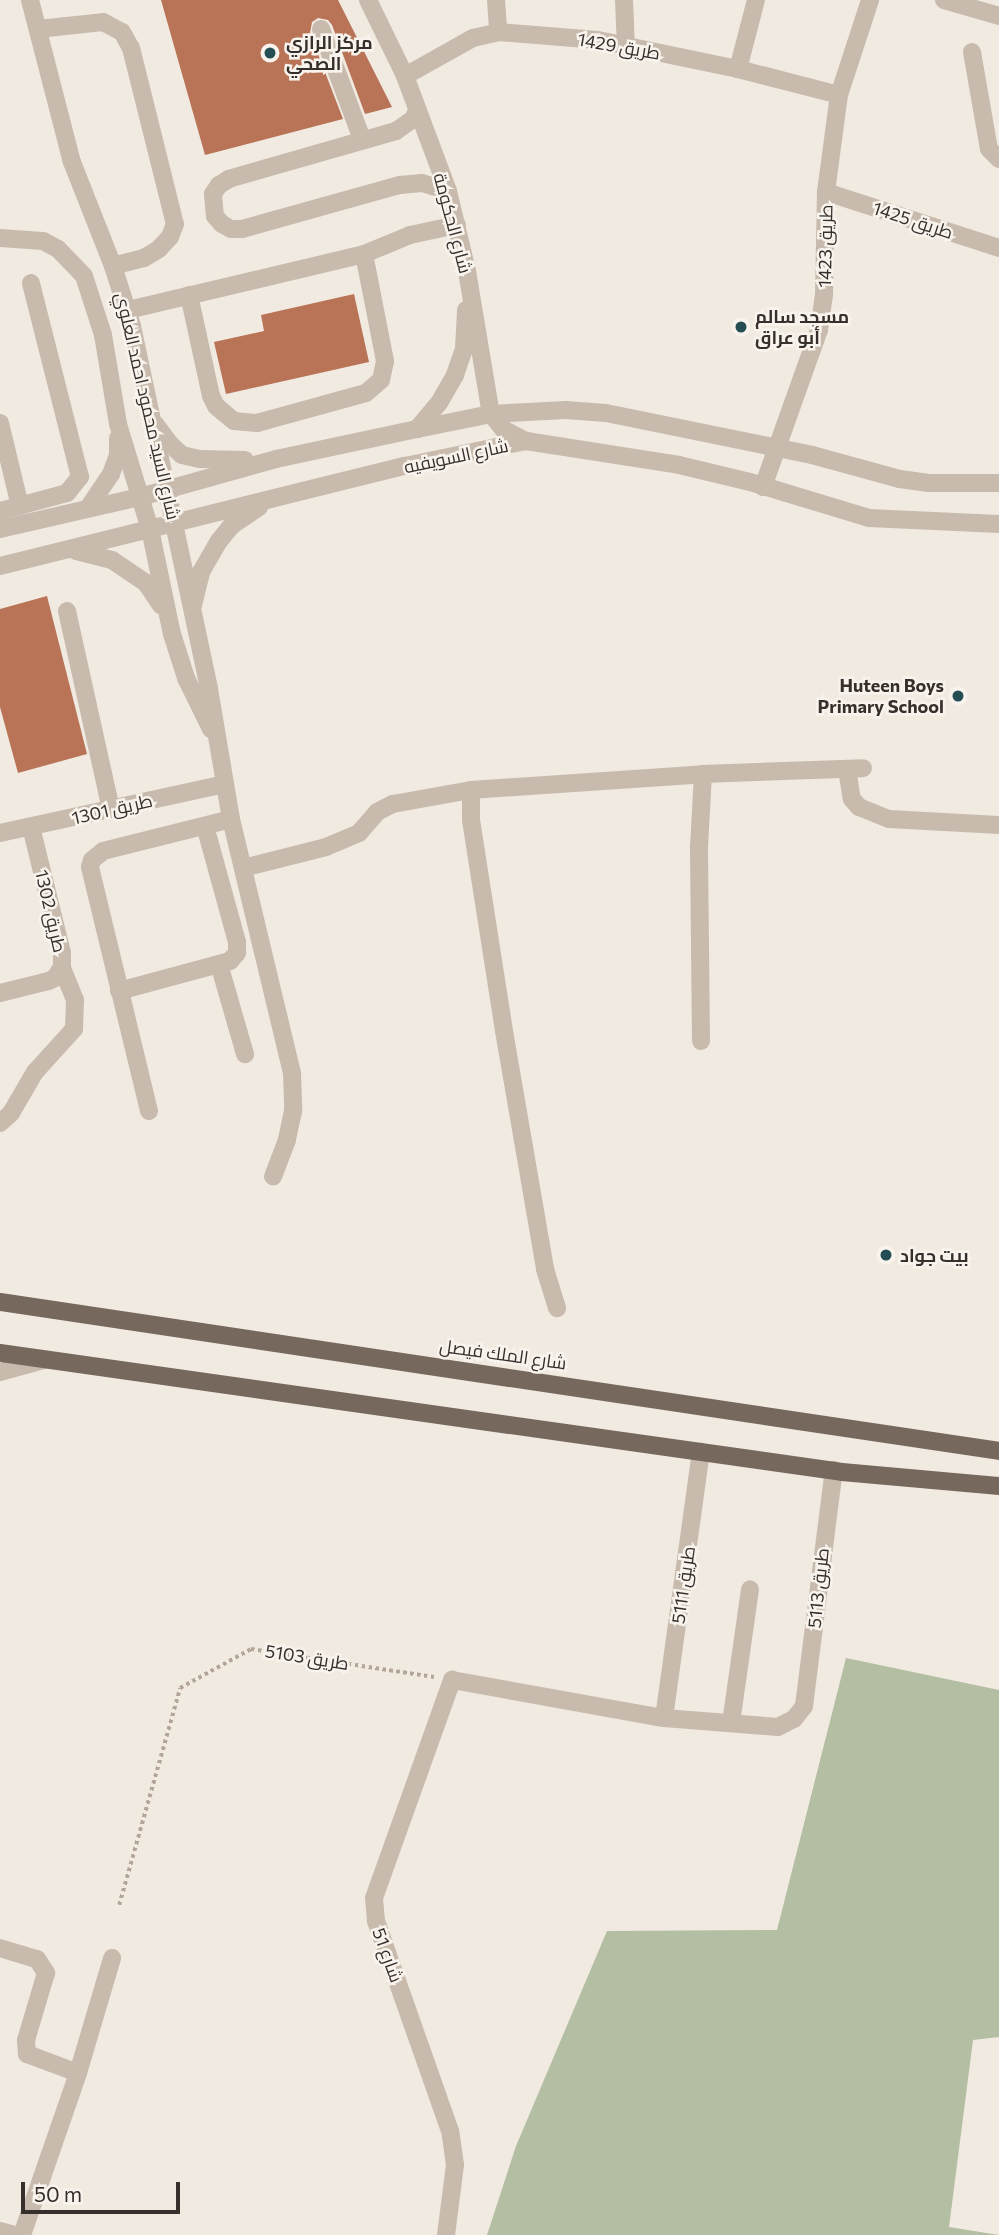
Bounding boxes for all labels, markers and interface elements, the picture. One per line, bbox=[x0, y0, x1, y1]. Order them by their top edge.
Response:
street label: طريق 1429 bbox=[576, 28, 662, 64]
place label: مركز الرازي الصحي bbox=[286, 32, 373, 74]
marker: مركز الرازي الصحي bbox=[260, 43, 280, 63]
street label: شارع الحكومة bbox=[429, 170, 477, 276]
street label: طريق 1425 bbox=[870, 197, 956, 243]
street label: طريق 1423 bbox=[813, 204, 837, 288]
street label: شارع السيد محمود احمد العلوي bbox=[111, 290, 185, 522]
place label: مسجد سالم أبو عراق bbox=[755, 306, 849, 348]
marker: مسجد سالم أبو عراق bbox=[733, 319, 749, 335]
street label: شارع السويفيه bbox=[402, 434, 510, 478]
place label: Huteen Boys Primary School bbox=[818, 675, 944, 718]
marker: Huteen Boys Primary School bbox=[950, 688, 966, 704]
street label: طريق 1301 bbox=[70, 789, 154, 829]
street label: طريق 1302 bbox=[31, 868, 71, 954]
place label: بيت جواد bbox=[900, 1244, 969, 1266]
marker: بيت جواد bbox=[878, 1247, 894, 1263]
street label: شارع الملك فيصل bbox=[438, 1334, 568, 1374]
street label: طريق 5111 bbox=[667, 1545, 699, 1625]
street label: طريق 5113 bbox=[803, 1547, 833, 1629]
street label: طريق 5103 bbox=[264, 1640, 350, 1674]
street label: شارع 51 bbox=[368, 1925, 408, 1985]
scale bar bbox=[24, 2168, 184, 2212]
text: 50 m bbox=[34, 2181, 82, 2206]

